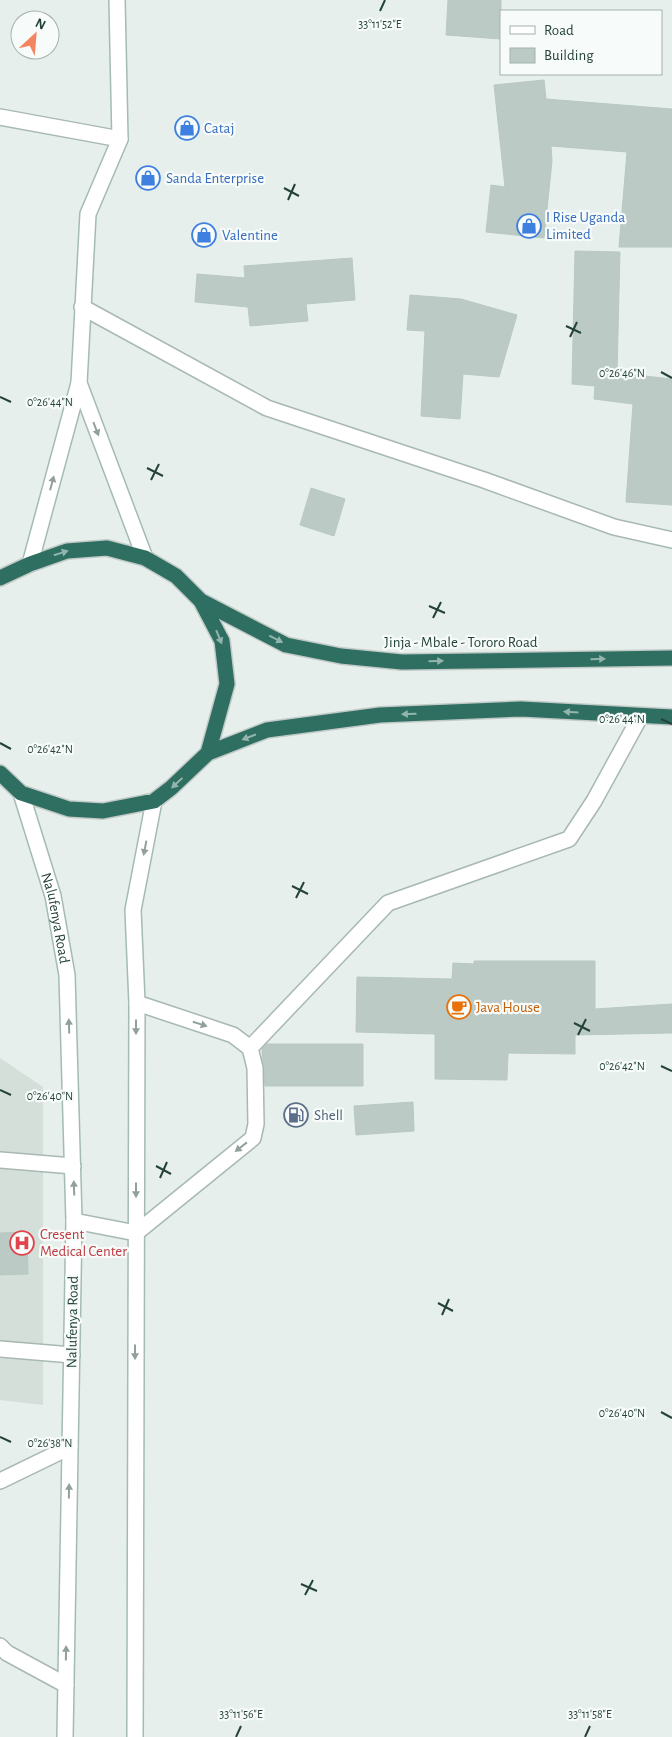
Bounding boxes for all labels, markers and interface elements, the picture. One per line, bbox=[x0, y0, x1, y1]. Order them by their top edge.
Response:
north arrow bbox=[10, 10, 60, 60]
legend bbox=[500, 10, 662, 75]
text: N bbox=[33, 16, 48, 33]
text: 33°11'52"E bbox=[358, 18, 402, 30]
text: Road bbox=[544, 23, 574, 38]
text: Building bbox=[544, 48, 594, 63]
shop icon: Cataj bbox=[174, 115, 200, 141]
place label: Cataj bbox=[204, 121, 234, 136]
shop icon: Sanda Enterprise bbox=[135, 165, 161, 191]
place label: Sanda Enterprise bbox=[166, 171, 264, 186]
place label: I Rise Uganda Limited bbox=[546, 210, 625, 242]
shop icon: I Rise Uganda Limited bbox=[516, 213, 542, 239]
shop icon: Valentine bbox=[191, 222, 217, 248]
place label: Valentine bbox=[222, 228, 278, 243]
text: 0°26'46"N bbox=[599, 367, 645, 379]
text: 0°26'44"N bbox=[27, 396, 73, 408]
one-way arrow bbox=[93, 421, 100, 436]
one-way arrow bbox=[48, 476, 56, 491]
one-way arrow bbox=[54, 549, 69, 557]
one-way arrow bbox=[215, 630, 223, 645]
one-way arrow bbox=[269, 635, 283, 643]
street label: Jinja - Mbale - Tororo Road bbox=[384, 635, 538, 650]
one-way arrow bbox=[591, 654, 607, 662]
one-way arrow bbox=[428, 657, 444, 665]
one-way arrow bbox=[563, 708, 579, 716]
one-way arrow bbox=[400, 710, 416, 718]
text: 0°26'44"N bbox=[599, 713, 645, 725]
one-way arrow bbox=[241, 734, 256, 742]
text: 0°26'42"N bbox=[27, 743, 73, 755]
one-way arrow bbox=[171, 777, 183, 789]
one-way arrow bbox=[141, 841, 149, 856]
street label: Nalufenya Road bbox=[38, 871, 72, 965]
cafe icon: Java House bbox=[446, 994, 472, 1020]
place label: Java House bbox=[476, 1000, 540, 1015]
one-way arrow bbox=[64, 1018, 72, 1034]
one-way arrow bbox=[132, 1019, 140, 1035]
one-way arrow bbox=[192, 1021, 207, 1028]
text: 0°26'42"N bbox=[599, 1060, 645, 1072]
text: 0°26'40"N bbox=[27, 1090, 73, 1102]
fuel station icon: Shell bbox=[283, 1102, 309, 1128]
place label: Shell bbox=[314, 1108, 343, 1123]
one-way arrow bbox=[235, 1141, 248, 1152]
one-way arrow bbox=[69, 1180, 77, 1196]
one-way arrow bbox=[132, 1182, 140, 1198]
place label: Cresent Medical Center bbox=[40, 1227, 127, 1259]
hospital icon: Cresent Medical Center bbox=[9, 1230, 35, 1256]
street label: Nalufenya Road bbox=[64, 1276, 81, 1368]
one-way arrow bbox=[131, 1344, 139, 1360]
text: 0°26'40"N bbox=[599, 1407, 645, 1419]
text: 0°26'38"N bbox=[27, 1437, 73, 1449]
one-way arrow bbox=[66, 1483, 74, 1499]
one-way arrow bbox=[62, 1645, 70, 1661]
text: 33°11'56"E bbox=[219, 1708, 263, 1720]
text: 33°11'58"E bbox=[568, 1708, 612, 1720]

